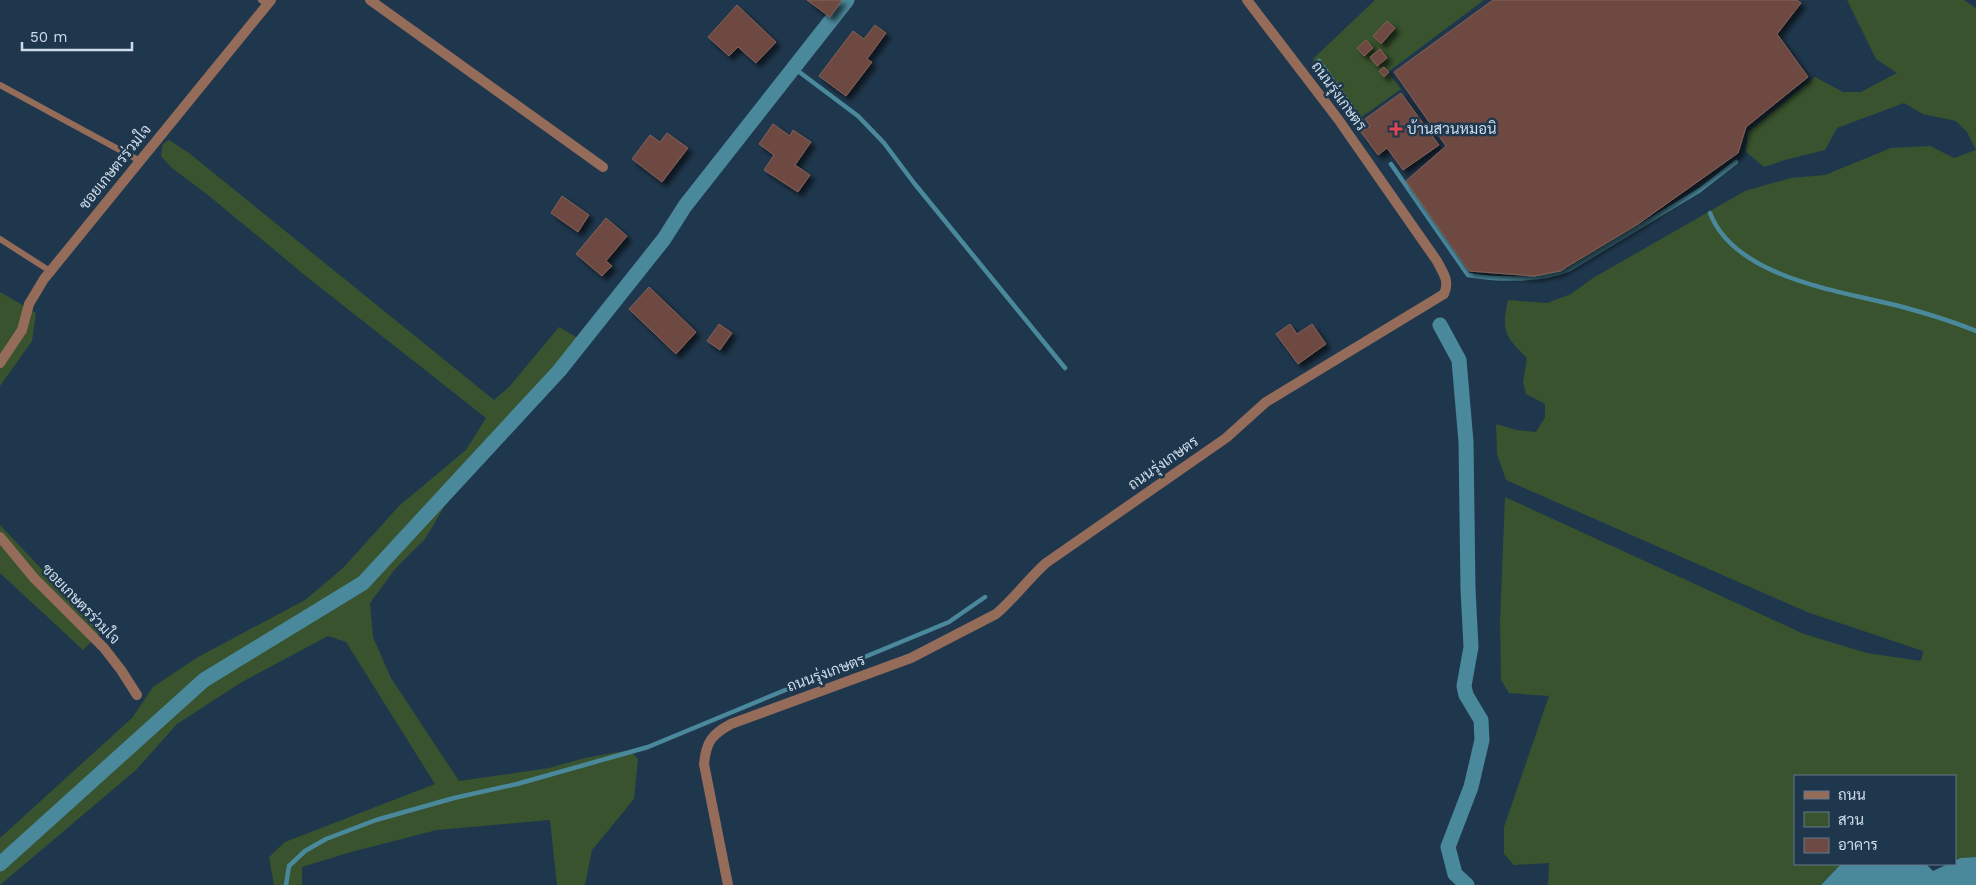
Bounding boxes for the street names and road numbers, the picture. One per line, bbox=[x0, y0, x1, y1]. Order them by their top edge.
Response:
street label: ถนนรุ่งเกษตร bbox=[1306, 57, 1371, 136]
street label: ซอยเกษตรร่วมใจ bbox=[74, 120, 155, 213]
street label: ถนนรุ่งเกษตร bbox=[1124, 431, 1203, 495]
street label: ซอยเกษตรร่วมใจ bbox=[38, 559, 125, 648]
street label: ถนนรุ่งเกษตร bbox=[784, 650, 868, 697]

